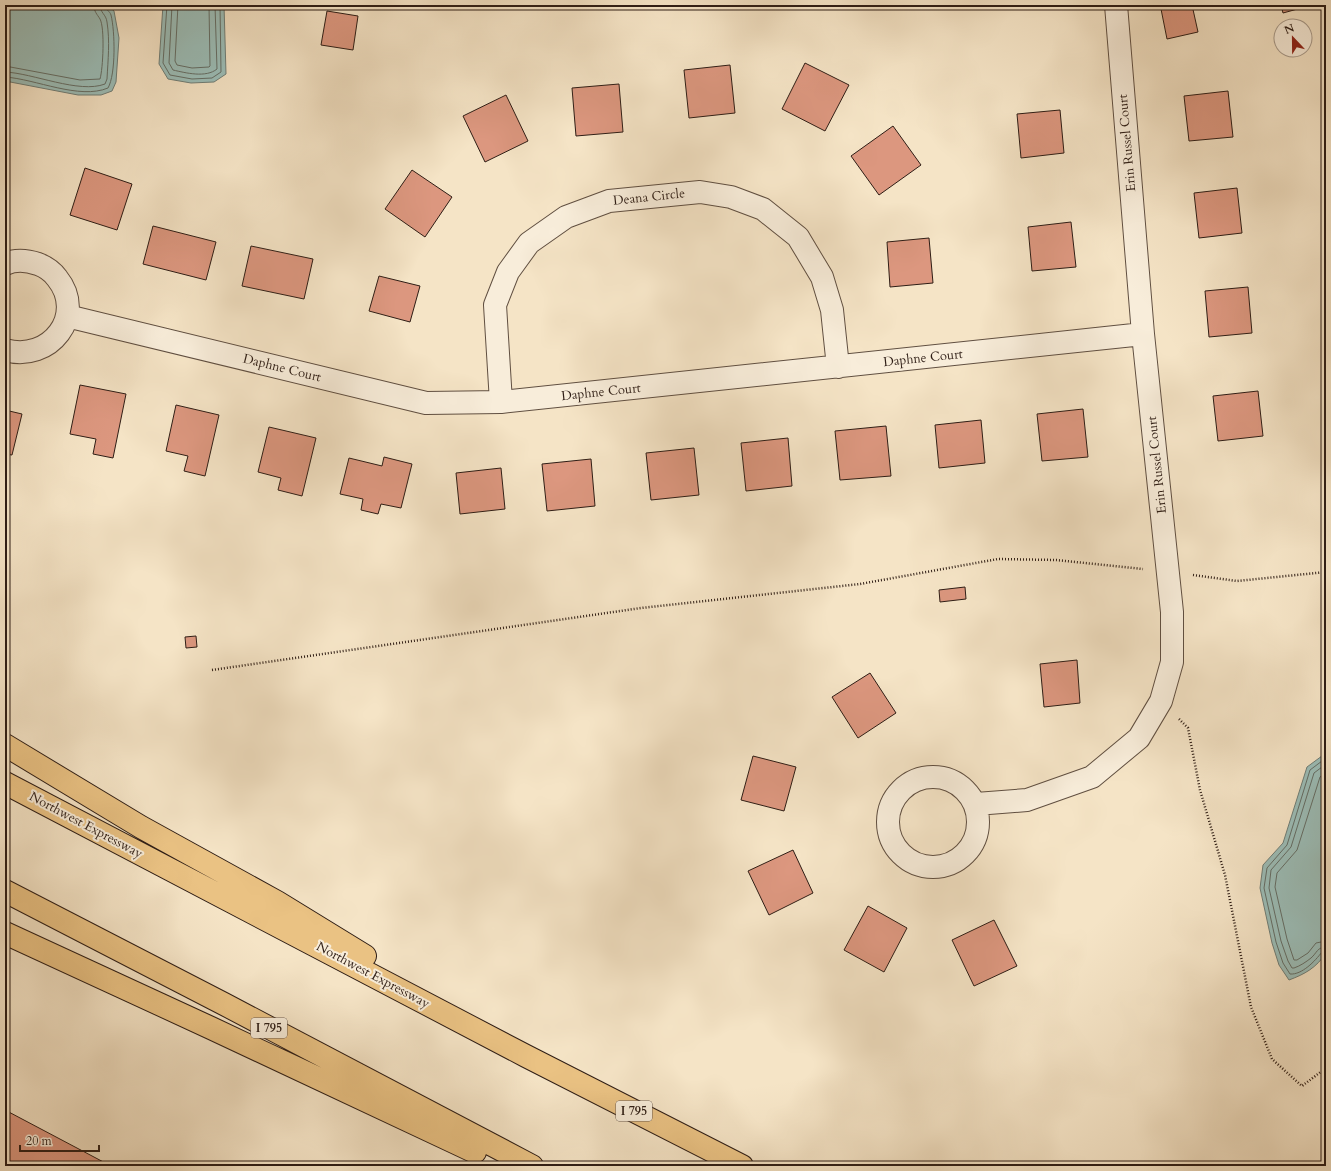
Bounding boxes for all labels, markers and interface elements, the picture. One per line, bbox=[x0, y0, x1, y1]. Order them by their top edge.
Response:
north arrow bbox=[1273, 18, 1313, 58]
text: N bbox=[1282, 20, 1297, 38]
street label: Erin Russel Court bbox=[1114, 94, 1140, 192]
street label: Deana Circle bbox=[612, 184, 686, 210]
street label: Daphne Court bbox=[882, 345, 964, 371]
street label: Daphne Court bbox=[241, 350, 323, 386]
street label: Daphne Court bbox=[560, 379, 642, 405]
street label: Erin Russel Court bbox=[1143, 415, 1171, 515]
street label: Northwest Expressway bbox=[26, 787, 146, 863]
street label: Northwest Expressway bbox=[313, 937, 433, 1013]
road number: I 795 bbox=[251, 1018, 287, 1038]
road number: I 795 bbox=[616, 1101, 652, 1121]
scale bar bbox=[20, 1127, 99, 1153]
text: 20 m bbox=[26, 1133, 53, 1149]

